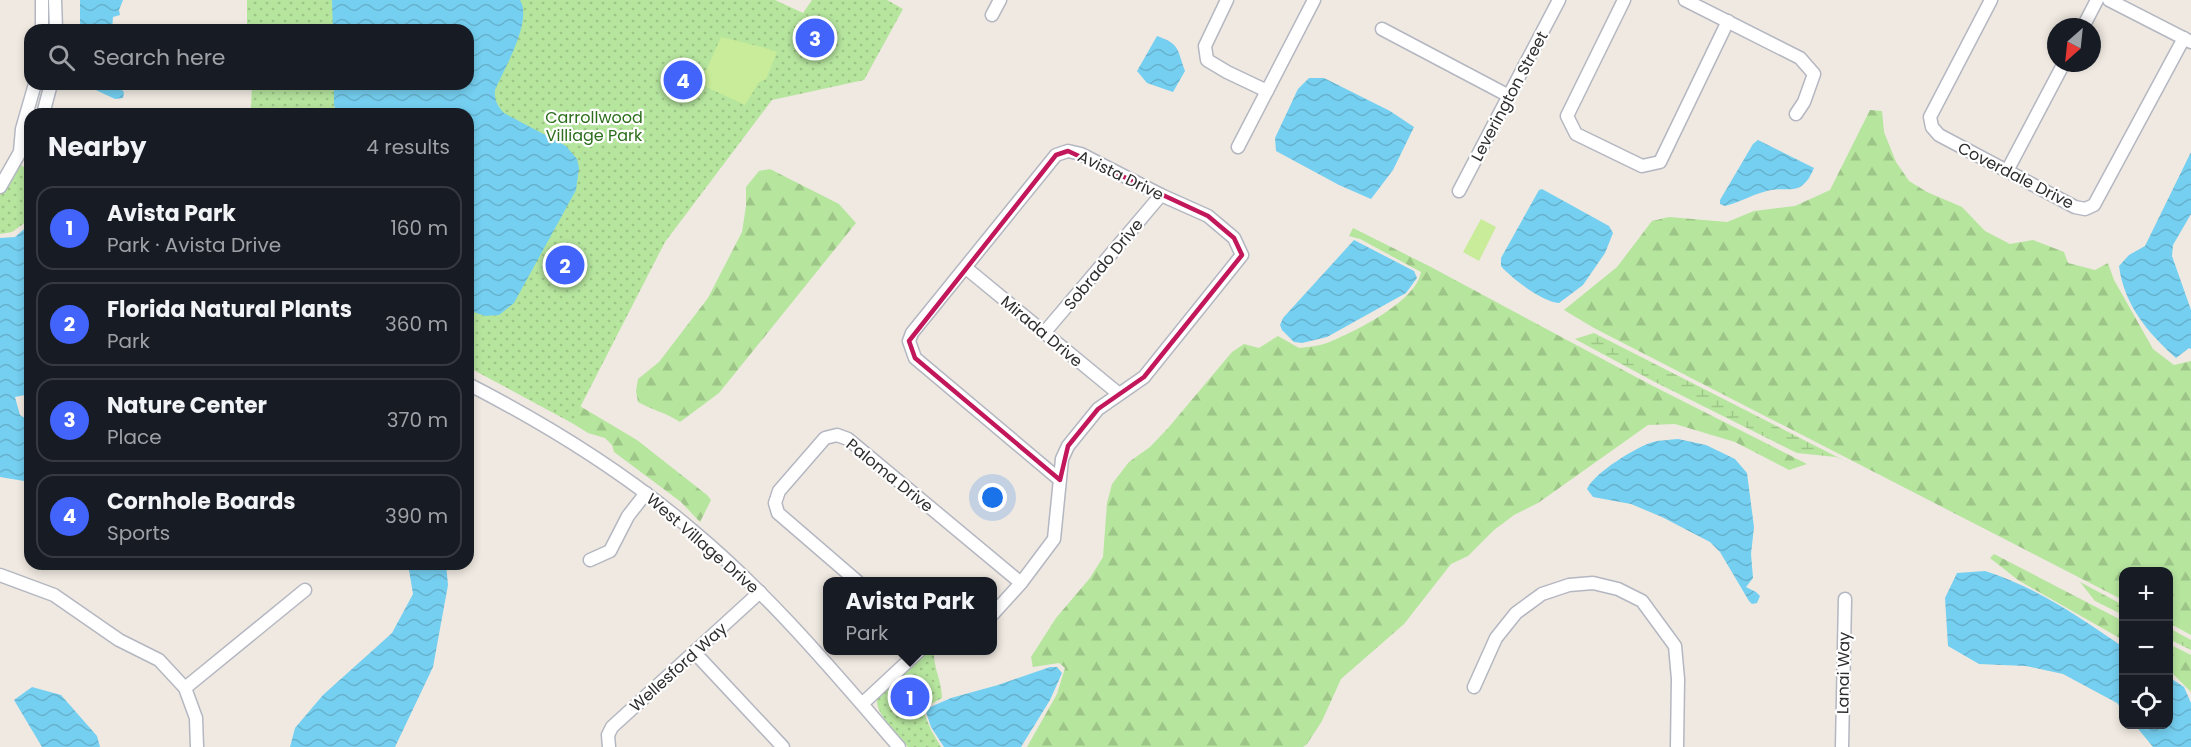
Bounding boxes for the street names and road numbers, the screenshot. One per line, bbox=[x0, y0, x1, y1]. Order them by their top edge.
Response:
street label: Leverington Street bbox=[1465, 27, 1554, 165]
street label: Coverdale Drive bbox=[1954, 136, 2078, 215]
street label: Avista Drive bbox=[1074, 145, 1168, 206]
street label: Sobrado Drive bbox=[1058, 214, 1148, 315]
street label: Mirada Drive bbox=[996, 290, 1088, 373]
street label: Paloma Drive bbox=[841, 433, 938, 518]
street label: West Village Drive bbox=[641, 488, 764, 599]
street label: Wellesford Way bbox=[625, 617, 732, 717]
street label: Lanai Way bbox=[1831, 632, 1856, 714]

